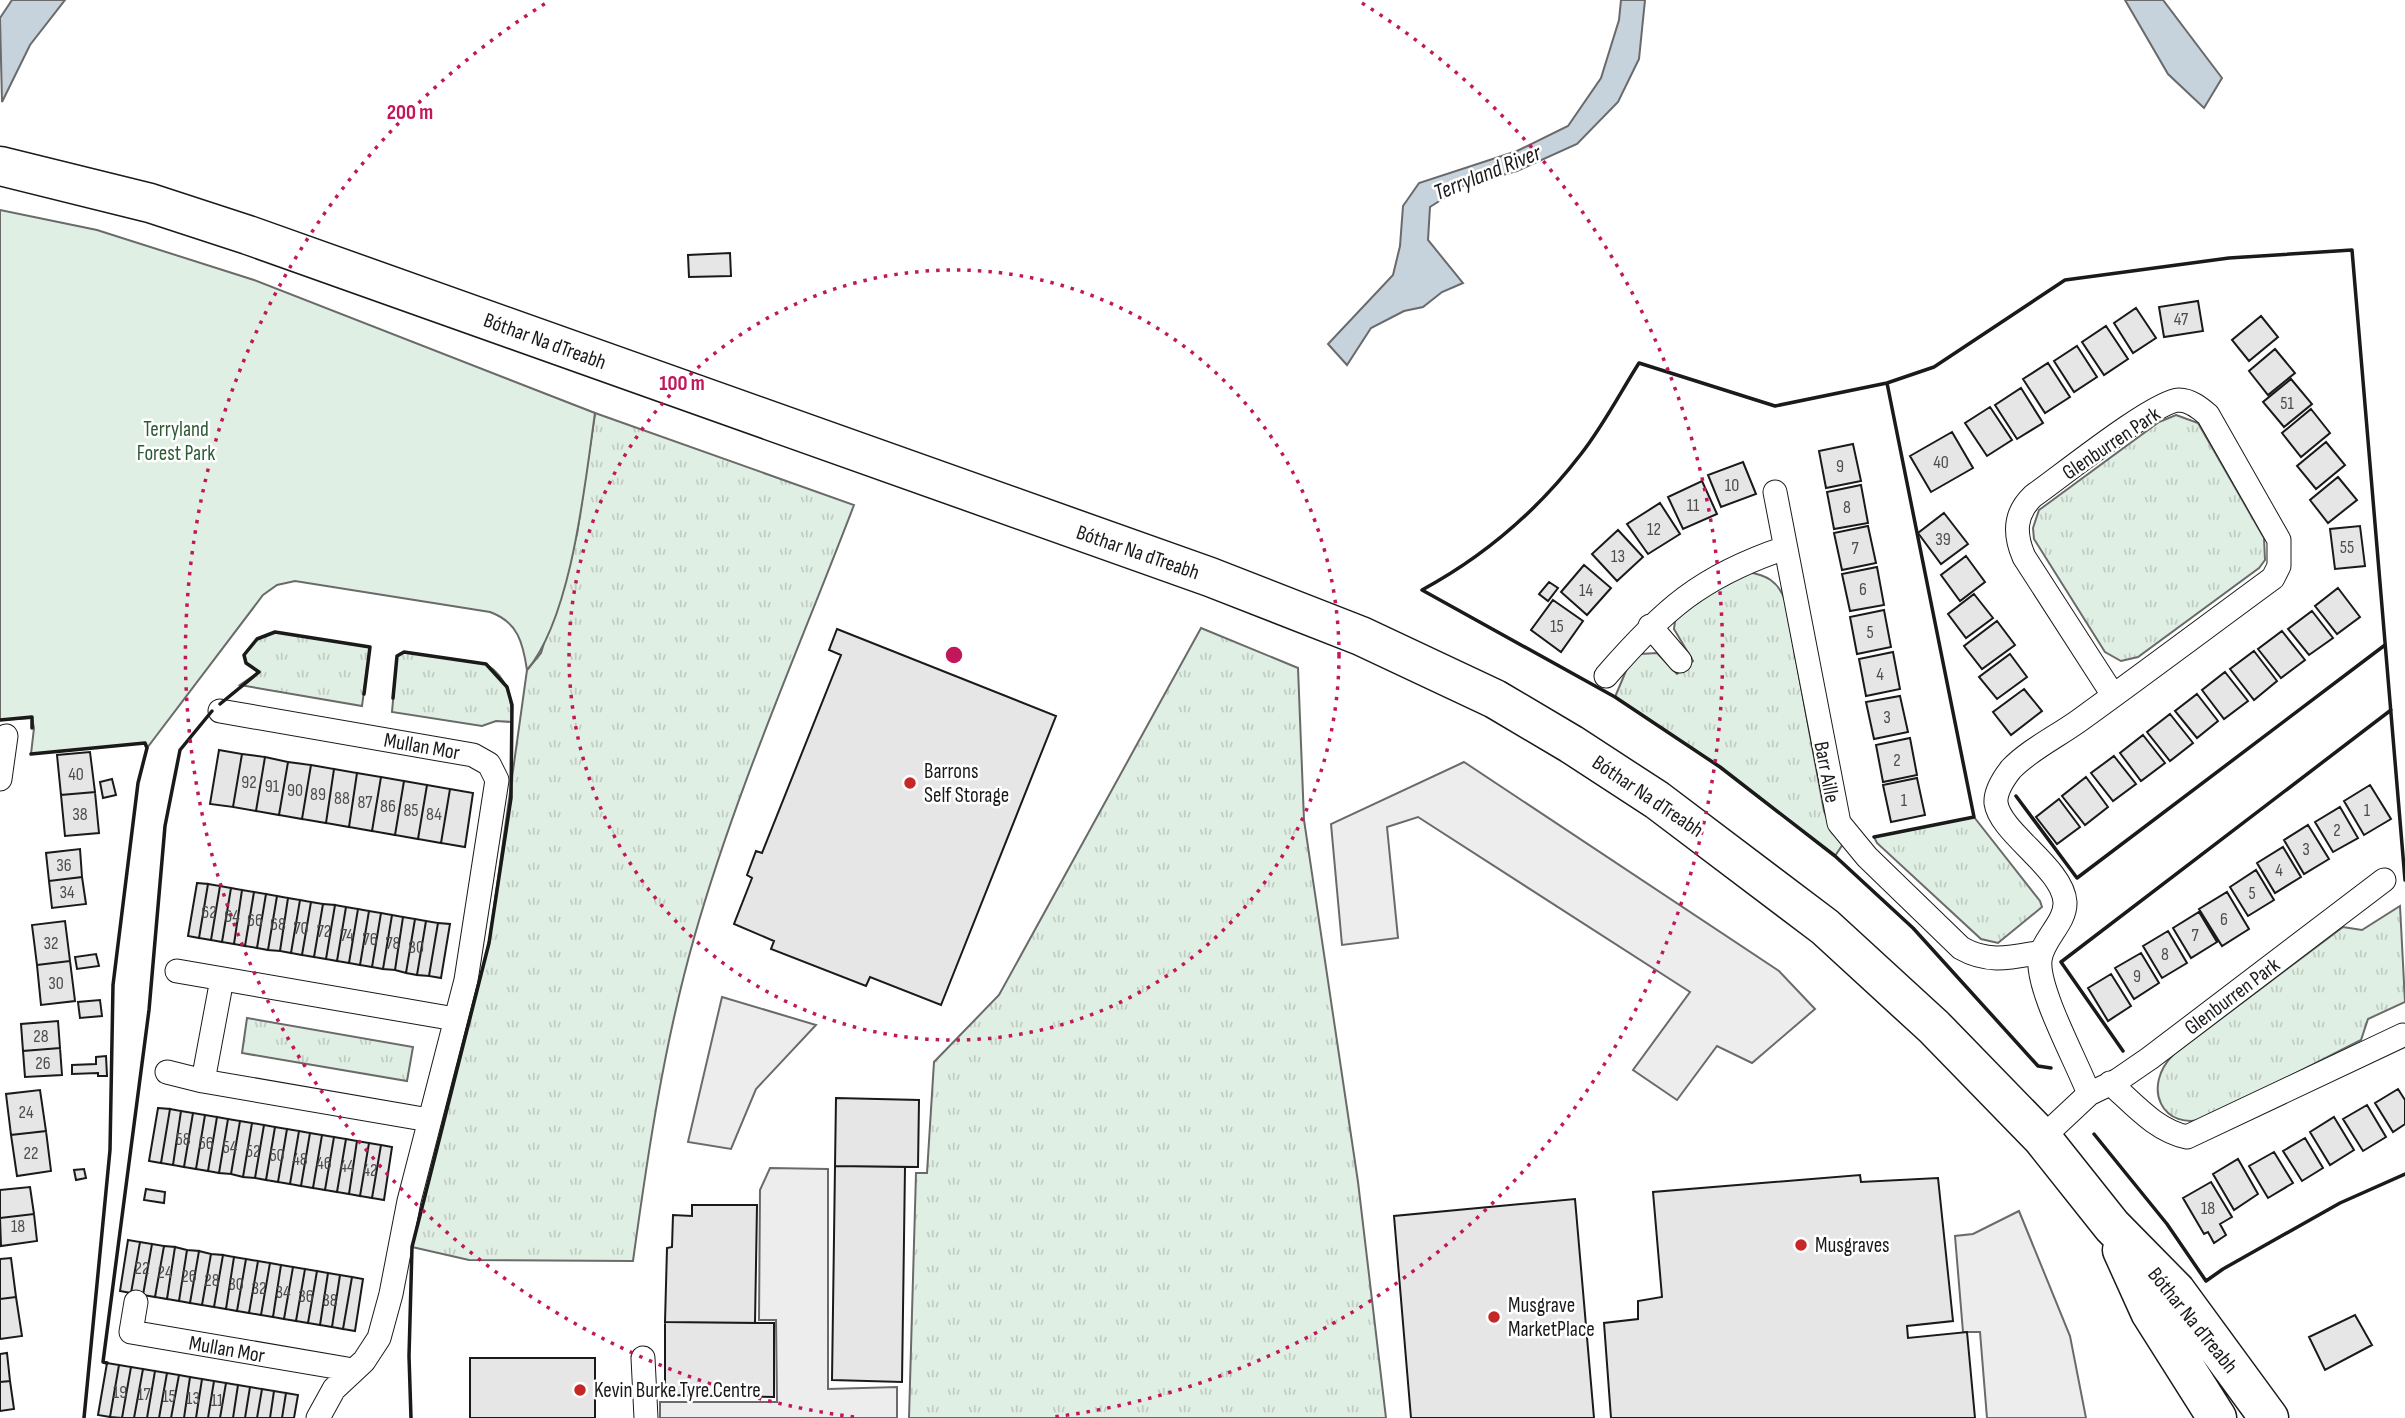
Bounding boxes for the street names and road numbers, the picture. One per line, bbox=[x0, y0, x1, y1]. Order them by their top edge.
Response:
street label: Bóthar Na dTreabh bbox=[480, 308, 610, 375]
street label: Glenburren Park bbox=[2058, 402, 2165, 485]
street label: Bóthar Na dTreabh bbox=[1073, 520, 1203, 585]
street label: Mullan Mor bbox=[382, 728, 462, 765]
street label: Barr Aille bbox=[1808, 739, 1845, 805]
street label: Bóthar Na dTreabh bbox=[1587, 750, 1708, 843]
street label: Glenburren Park bbox=[2180, 953, 2285, 1040]
street label: Bóthar Na dTreabh bbox=[2142, 1262, 2243, 1378]
street label: Mullan Mor bbox=[187, 1331, 267, 1368]

